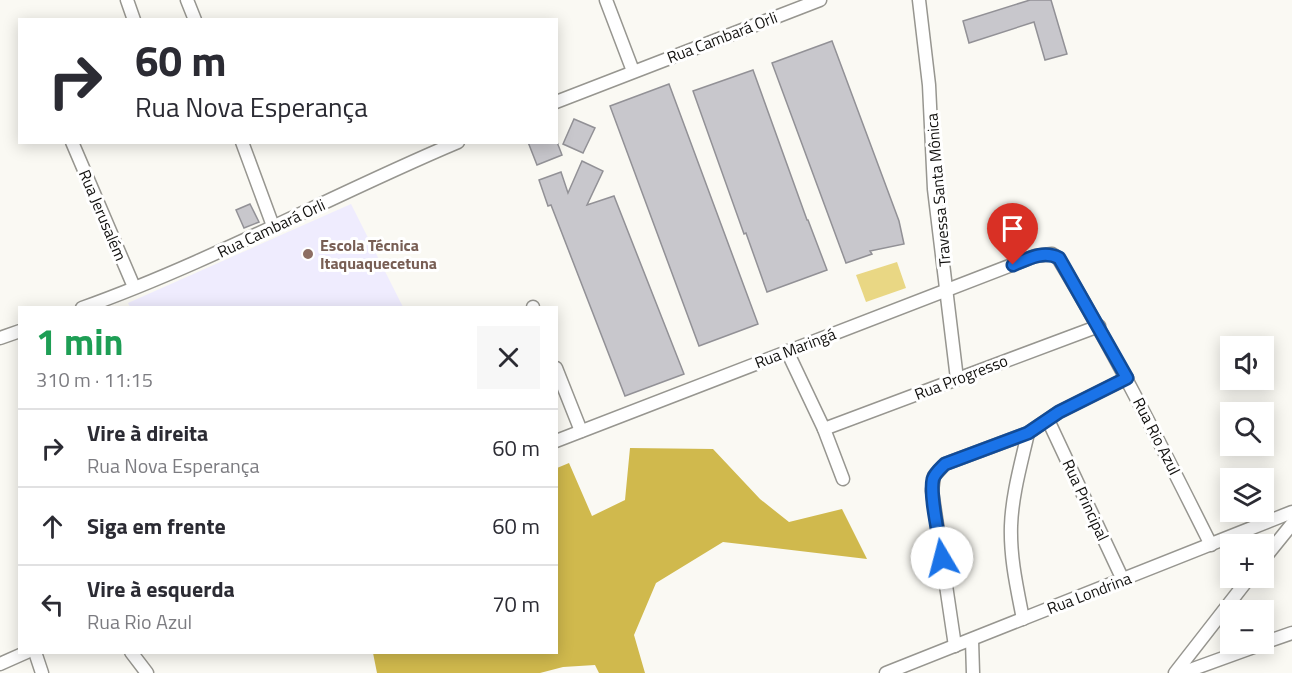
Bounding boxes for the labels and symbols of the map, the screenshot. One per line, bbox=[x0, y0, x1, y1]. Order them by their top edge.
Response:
street label: Rua Cambará Orli bbox=[663, 5, 781, 69]
street label: Travessa Santa Mônica bbox=[919, 112, 957, 268]
street label: Rua Jerusalém bbox=[73, 166, 133, 264]
street label: Rua Cambará Orli bbox=[213, 192, 329, 264]
pin bbox=[987, 203, 1038, 265]
place label: Escola Técnica Itaquaquecetuna bbox=[320, 233, 437, 275]
marker: Escola Técnica Itaquaquecetuna bbox=[301, 247, 315, 261]
street label: Rua Maringá bbox=[751, 322, 839, 374]
street label: Rua Progresso bbox=[911, 348, 1011, 406]
street label: Rua Rio Azul bbox=[1127, 393, 1187, 479]
street label: Rua Principal bbox=[1057, 455, 1115, 545]
position arrow bbox=[910, 526, 974, 590]
street label: Rua Londrina bbox=[1043, 566, 1135, 620]

